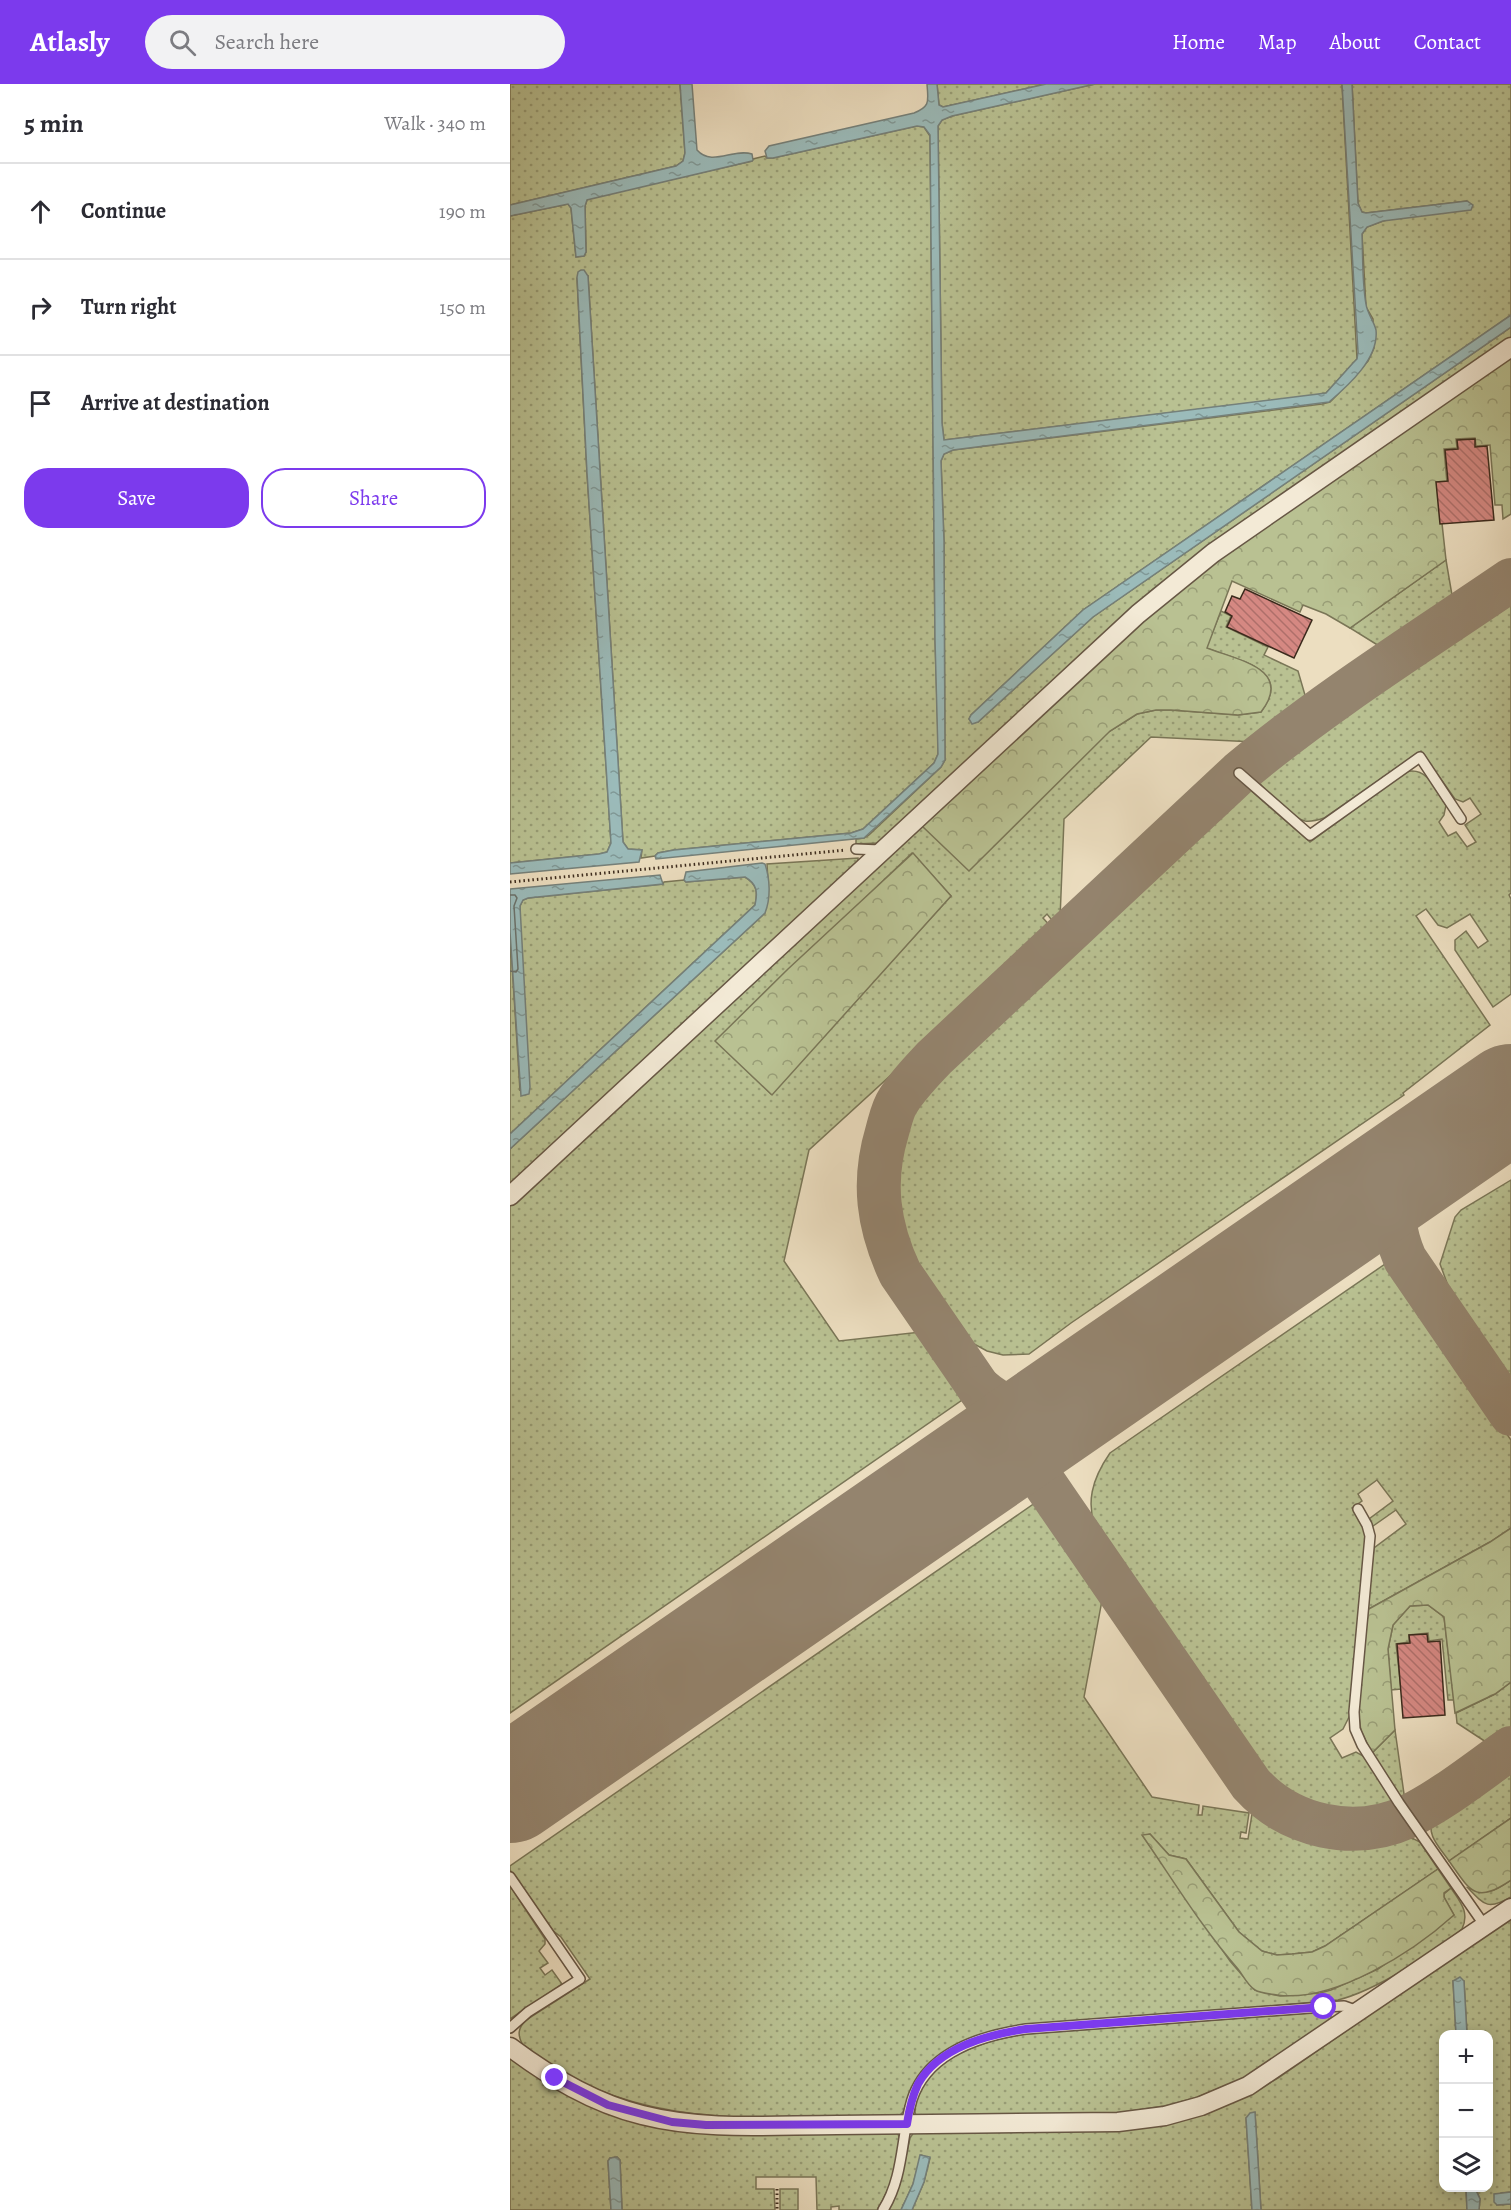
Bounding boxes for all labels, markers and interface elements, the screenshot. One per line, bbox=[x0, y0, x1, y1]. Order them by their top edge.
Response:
search box bbox=[145, 15, 565, 69]
text: Atlasly bbox=[30, 23, 109, 61]
icon: search bbox=[166, 26, 199, 59]
text: Search here bbox=[214, 27, 319, 57]
text: Home bbox=[1172, 28, 1225, 56]
text: Map bbox=[1258, 28, 1296, 56]
text: About bbox=[1329, 28, 1381, 56]
text: Contact bbox=[1414, 28, 1481, 56]
text: 5 min bbox=[24, 106, 84, 141]
text: Walk · 340 m bbox=[384, 110, 486, 137]
icon: ahead bbox=[24, 195, 57, 228]
text: Continue bbox=[81, 196, 166, 226]
text: 190 m bbox=[439, 198, 486, 225]
icon: right bbox=[24, 291, 57, 324]
text: Turn right bbox=[81, 292, 177, 322]
text: 150 m bbox=[439, 294, 486, 321]
icon: arrive bbox=[24, 387, 57, 420]
text: Arrive at destination bbox=[81, 388, 270, 418]
button: Save bbox=[24, 468, 249, 528]
button: Share bbox=[261, 468, 486, 528]
route start bbox=[1310, 1993, 1336, 2019]
map controls bbox=[1439, 2030, 1493, 2192]
button: + bbox=[1439, 2030, 1493, 2084]
route end bbox=[541, 2064, 567, 2090]
button: − bbox=[1439, 2084, 1493, 2138]
button: layers bbox=[1439, 2138, 1493, 2192]

